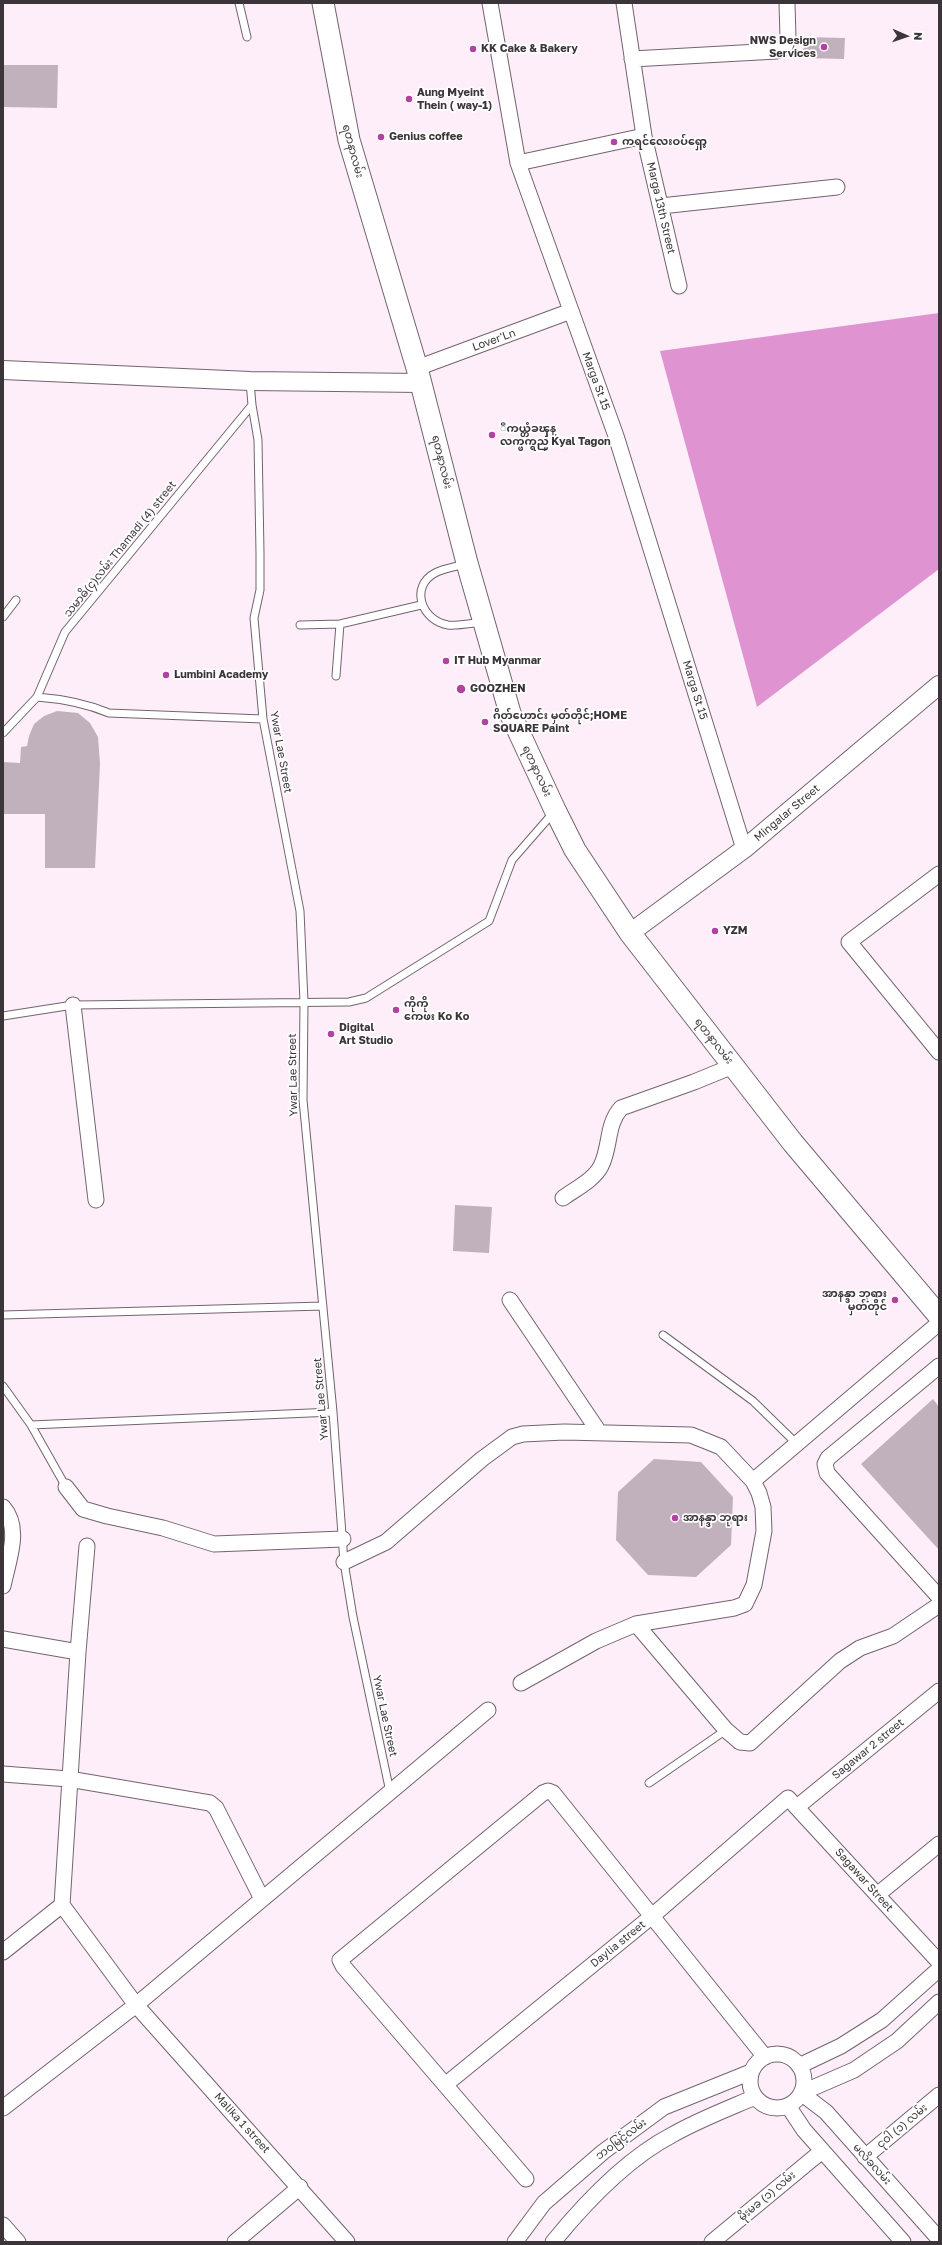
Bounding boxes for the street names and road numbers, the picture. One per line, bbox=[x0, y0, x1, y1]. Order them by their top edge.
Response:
street label: ရတနာလမ်း bbox=[340, 123, 366, 179]
street label: Marga 13th Street bbox=[644, 161, 678, 255]
street label: Lover'Ln bbox=[471, 326, 517, 354]
street label: Marga St 15 bbox=[579, 350, 613, 412]
street label: ရတနာလမ်း bbox=[429, 434, 455, 490]
street label: သမာဓိ(၄)လမ်း Thamadi (4) street bbox=[61, 478, 179, 620]
street label: Marga St 15 bbox=[680, 659, 710, 721]
street label: Ywar Lae Street bbox=[267, 710, 295, 794]
street label: ရတနာလမ်း bbox=[519, 743, 555, 799]
street label: Mingalar Street bbox=[752, 782, 822, 844]
street label: ရတနာလမ်း bbox=[692, 1015, 736, 1067]
street label: Ywar Lae Street bbox=[286, 1033, 300, 1117]
street label: Ywar Lae Street bbox=[311, 1357, 331, 1441]
street label: Ywar Lae Street bbox=[370, 1674, 400, 1758]
street label: Sagawar 2 street bbox=[829, 1716, 907, 1782]
street label: Sagawar Street bbox=[832, 1846, 896, 1914]
street label: Daylia street bbox=[588, 1918, 648, 1970]
street label: Malika 1 street bbox=[211, 2090, 273, 2156]
street label: ငုဝါ (၁) လမ်း bbox=[874, 2101, 930, 2151]
street label: ဘ၀မြင့်လမ်း bbox=[593, 2116, 649, 2162]
street label: မလိခလမ်း bbox=[850, 2141, 894, 2187]
street label: မိုးမခ (၁) လမ်း bbox=[736, 2168, 798, 2224]

